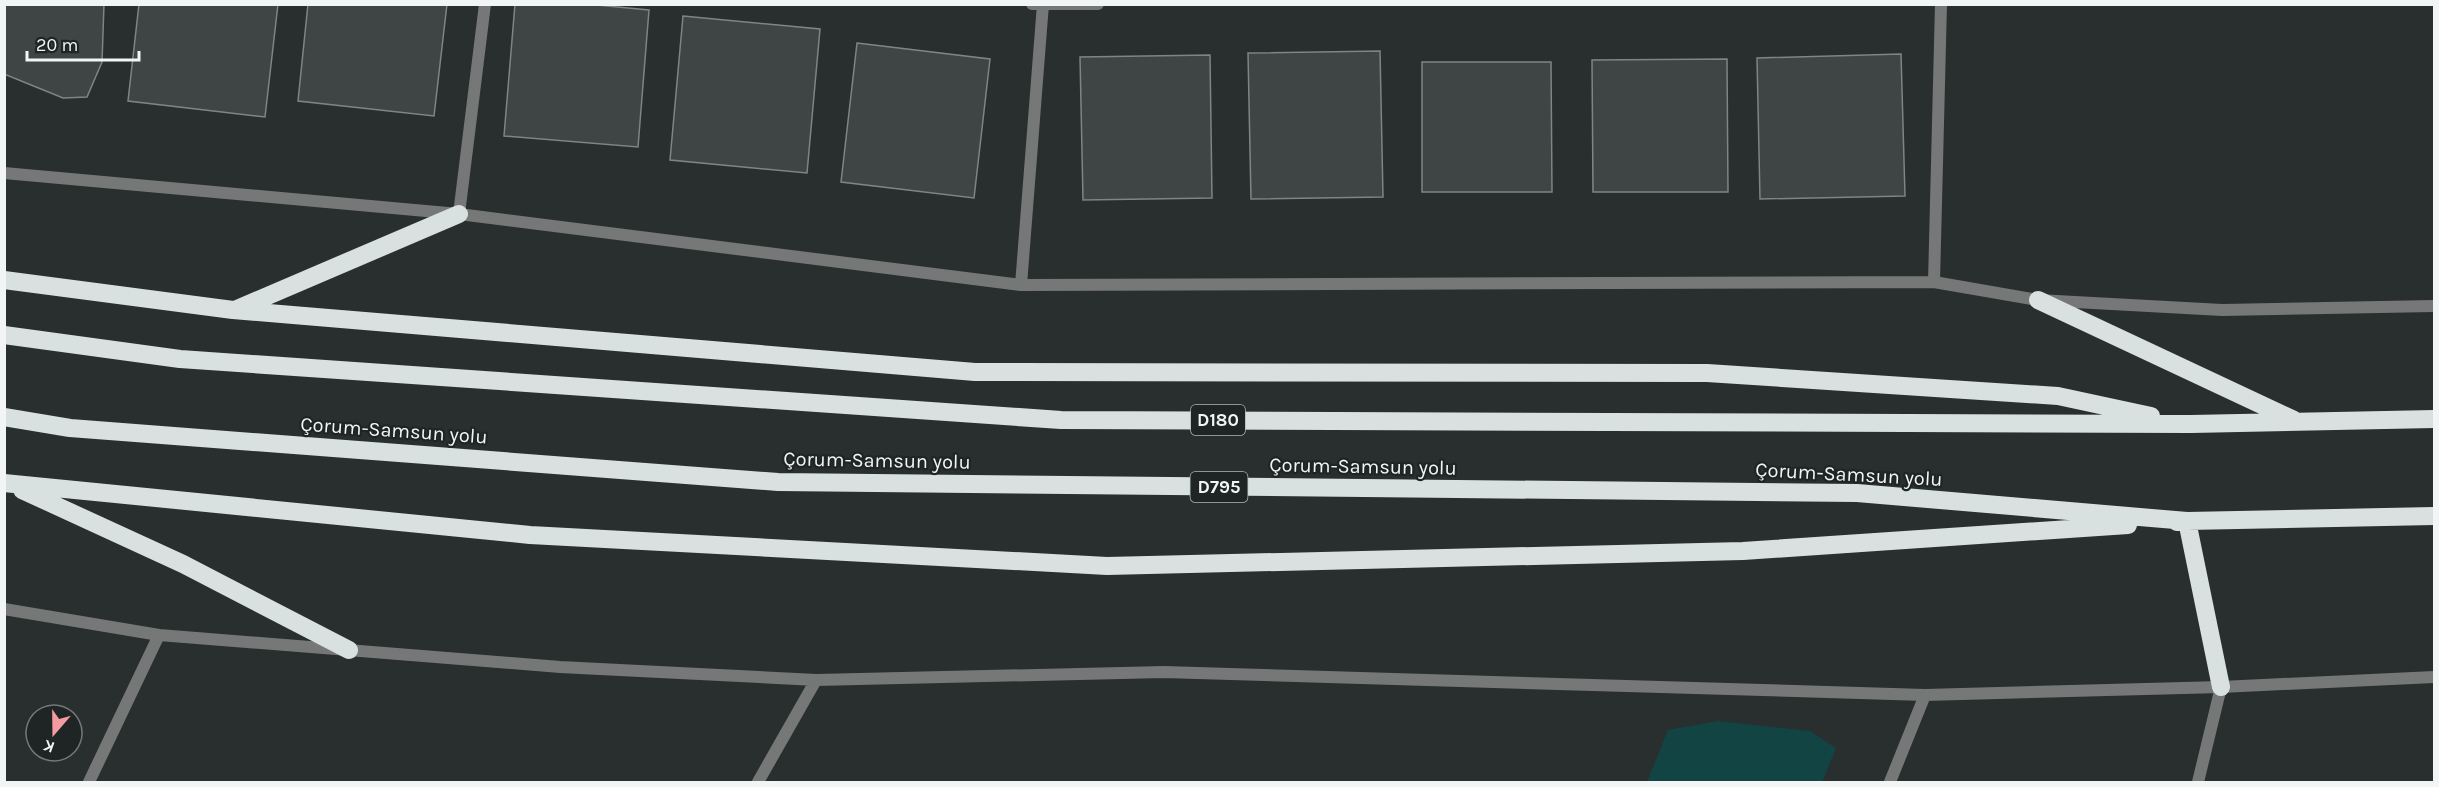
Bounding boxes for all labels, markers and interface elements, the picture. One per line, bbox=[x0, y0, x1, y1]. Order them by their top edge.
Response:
scale bar bbox=[27, 24, 140, 62]
text: 20 m bbox=[36, 34, 78, 56]
road number: D180 bbox=[1191, 405, 1245, 435]
street label: Çorum-Samsun yolu bbox=[300, 412, 488, 449]
street label: Çorum-Samsun yolu bbox=[783, 447, 971, 474]
street label: Çorum-Samsun yolu bbox=[1269, 453, 1457, 480]
street label: Çorum-Samsun yolu bbox=[1755, 458, 1943, 491]
road number: D795 bbox=[1190, 472, 1248, 502]
north arrow bbox=[24, 703, 84, 763]
text: K bbox=[40, 736, 57, 757]

